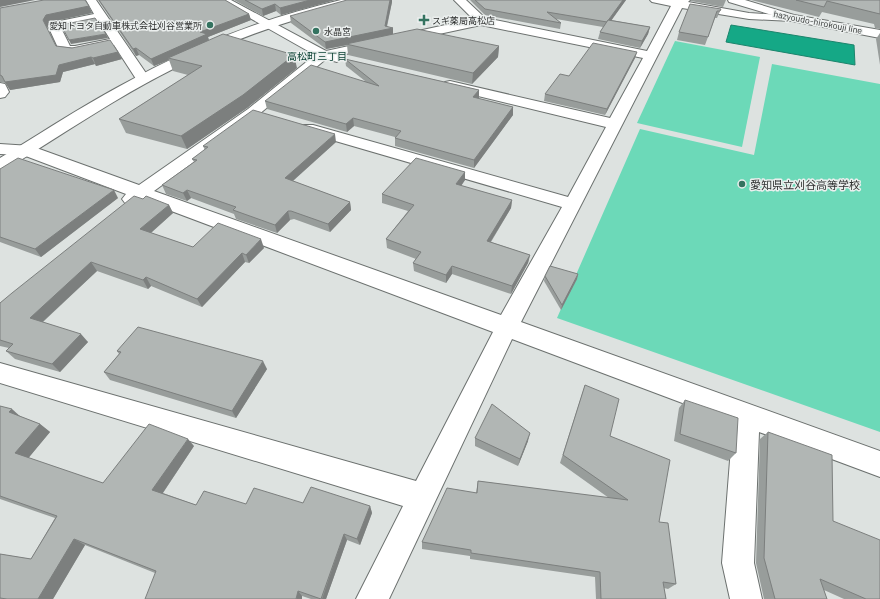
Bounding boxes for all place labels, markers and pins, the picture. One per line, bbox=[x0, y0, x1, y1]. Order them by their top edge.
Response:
marker: スギ薬局高松店 bbox=[419, 15, 429, 25]
place label: スギ薬局高松店 bbox=[432, 15, 495, 26]
place label: 愛知トヨタ自動車株式会社刈谷営業所 bbox=[49, 20, 202, 31]
marker: 愛知トヨタ自動車株式会社刈谷営業所 bbox=[205, 20, 215, 30]
marker: 水晶宮 bbox=[311, 26, 321, 36]
place label: 水晶宮 bbox=[324, 26, 351, 37]
place label: 愛知県立刈谷高等学校 bbox=[750, 178, 860, 191]
marker: 愛知県立刈谷高等学校 bbox=[737, 179, 747, 189]

